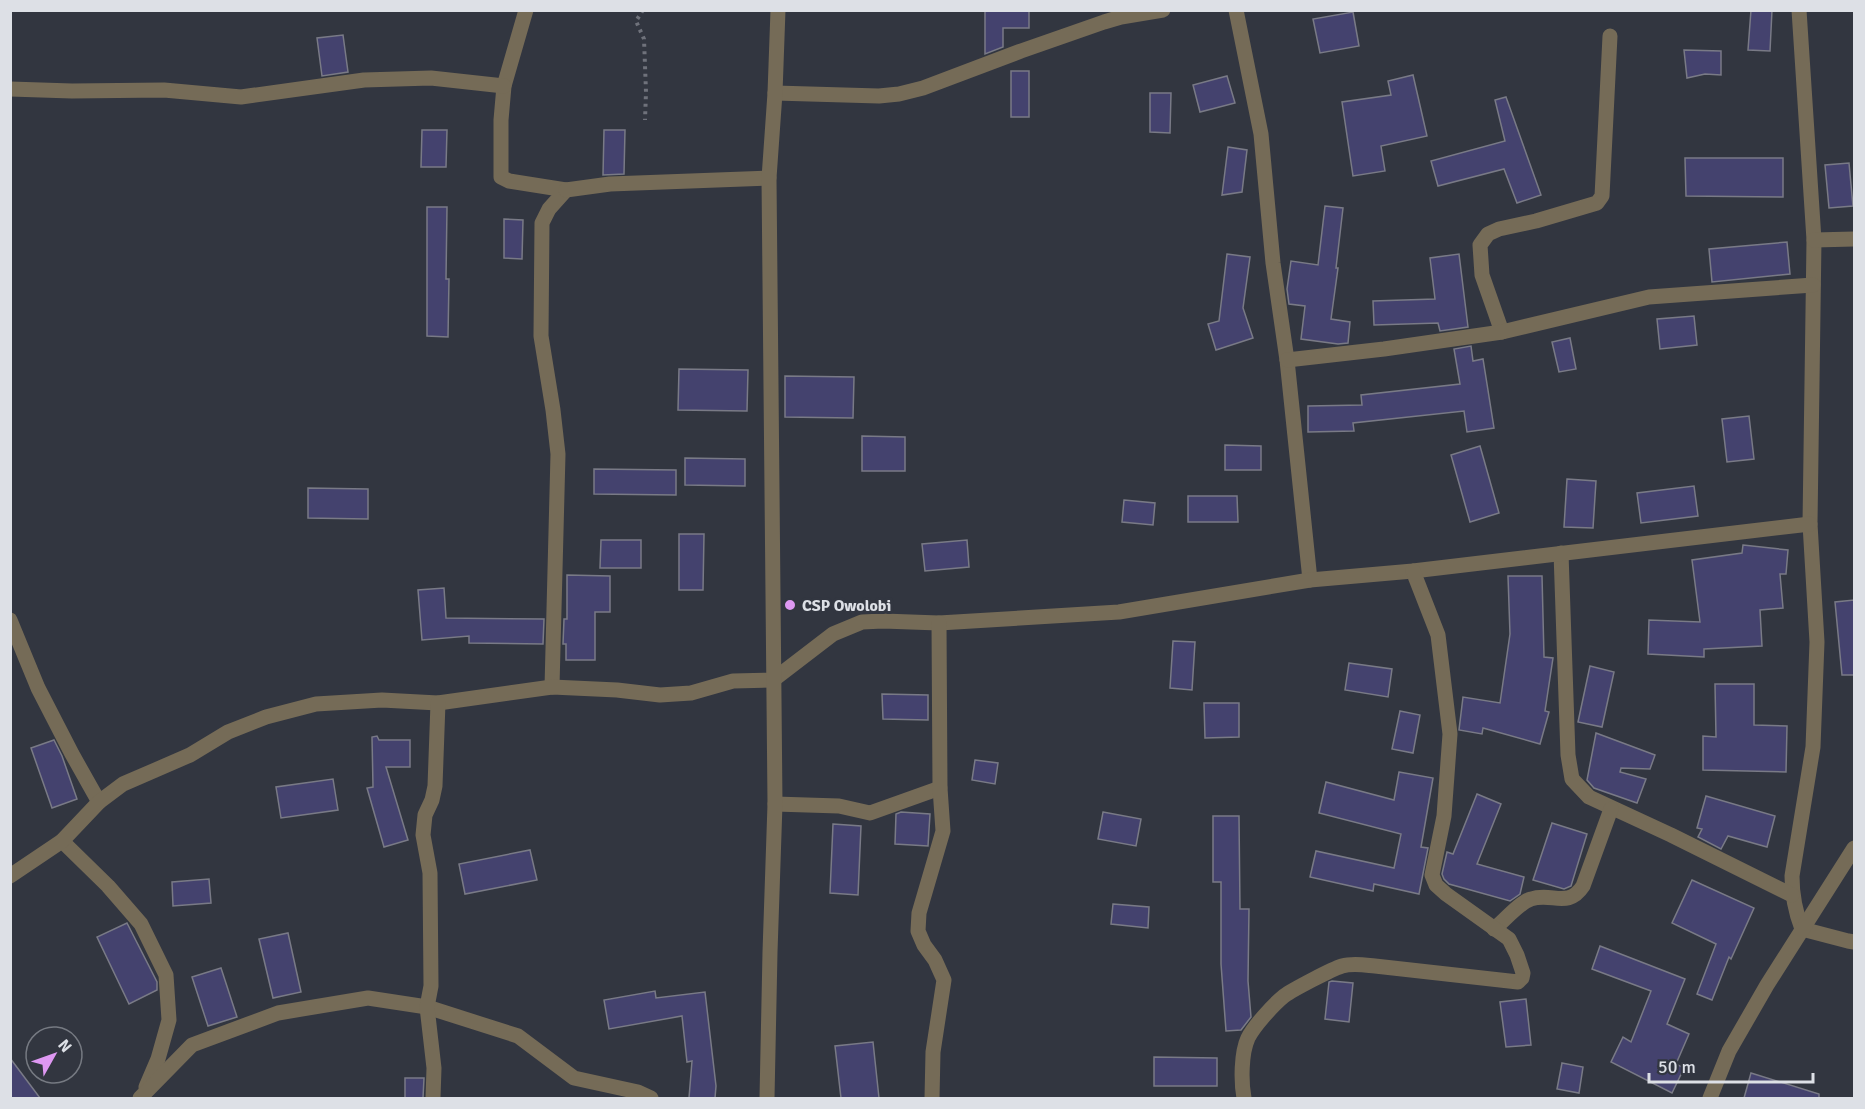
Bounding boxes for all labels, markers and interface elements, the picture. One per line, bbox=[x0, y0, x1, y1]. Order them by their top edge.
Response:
place label: CSP Owolobi bbox=[802, 596, 891, 616]
marker: CSP Owolobi bbox=[783, 598, 797, 612]
north arrow bbox=[24, 1025, 84, 1085]
text: N bbox=[53, 1035, 76, 1057]
scale bar bbox=[1649, 1046, 1812, 1084]
text: 50 m bbox=[1658, 1056, 1696, 1078]

